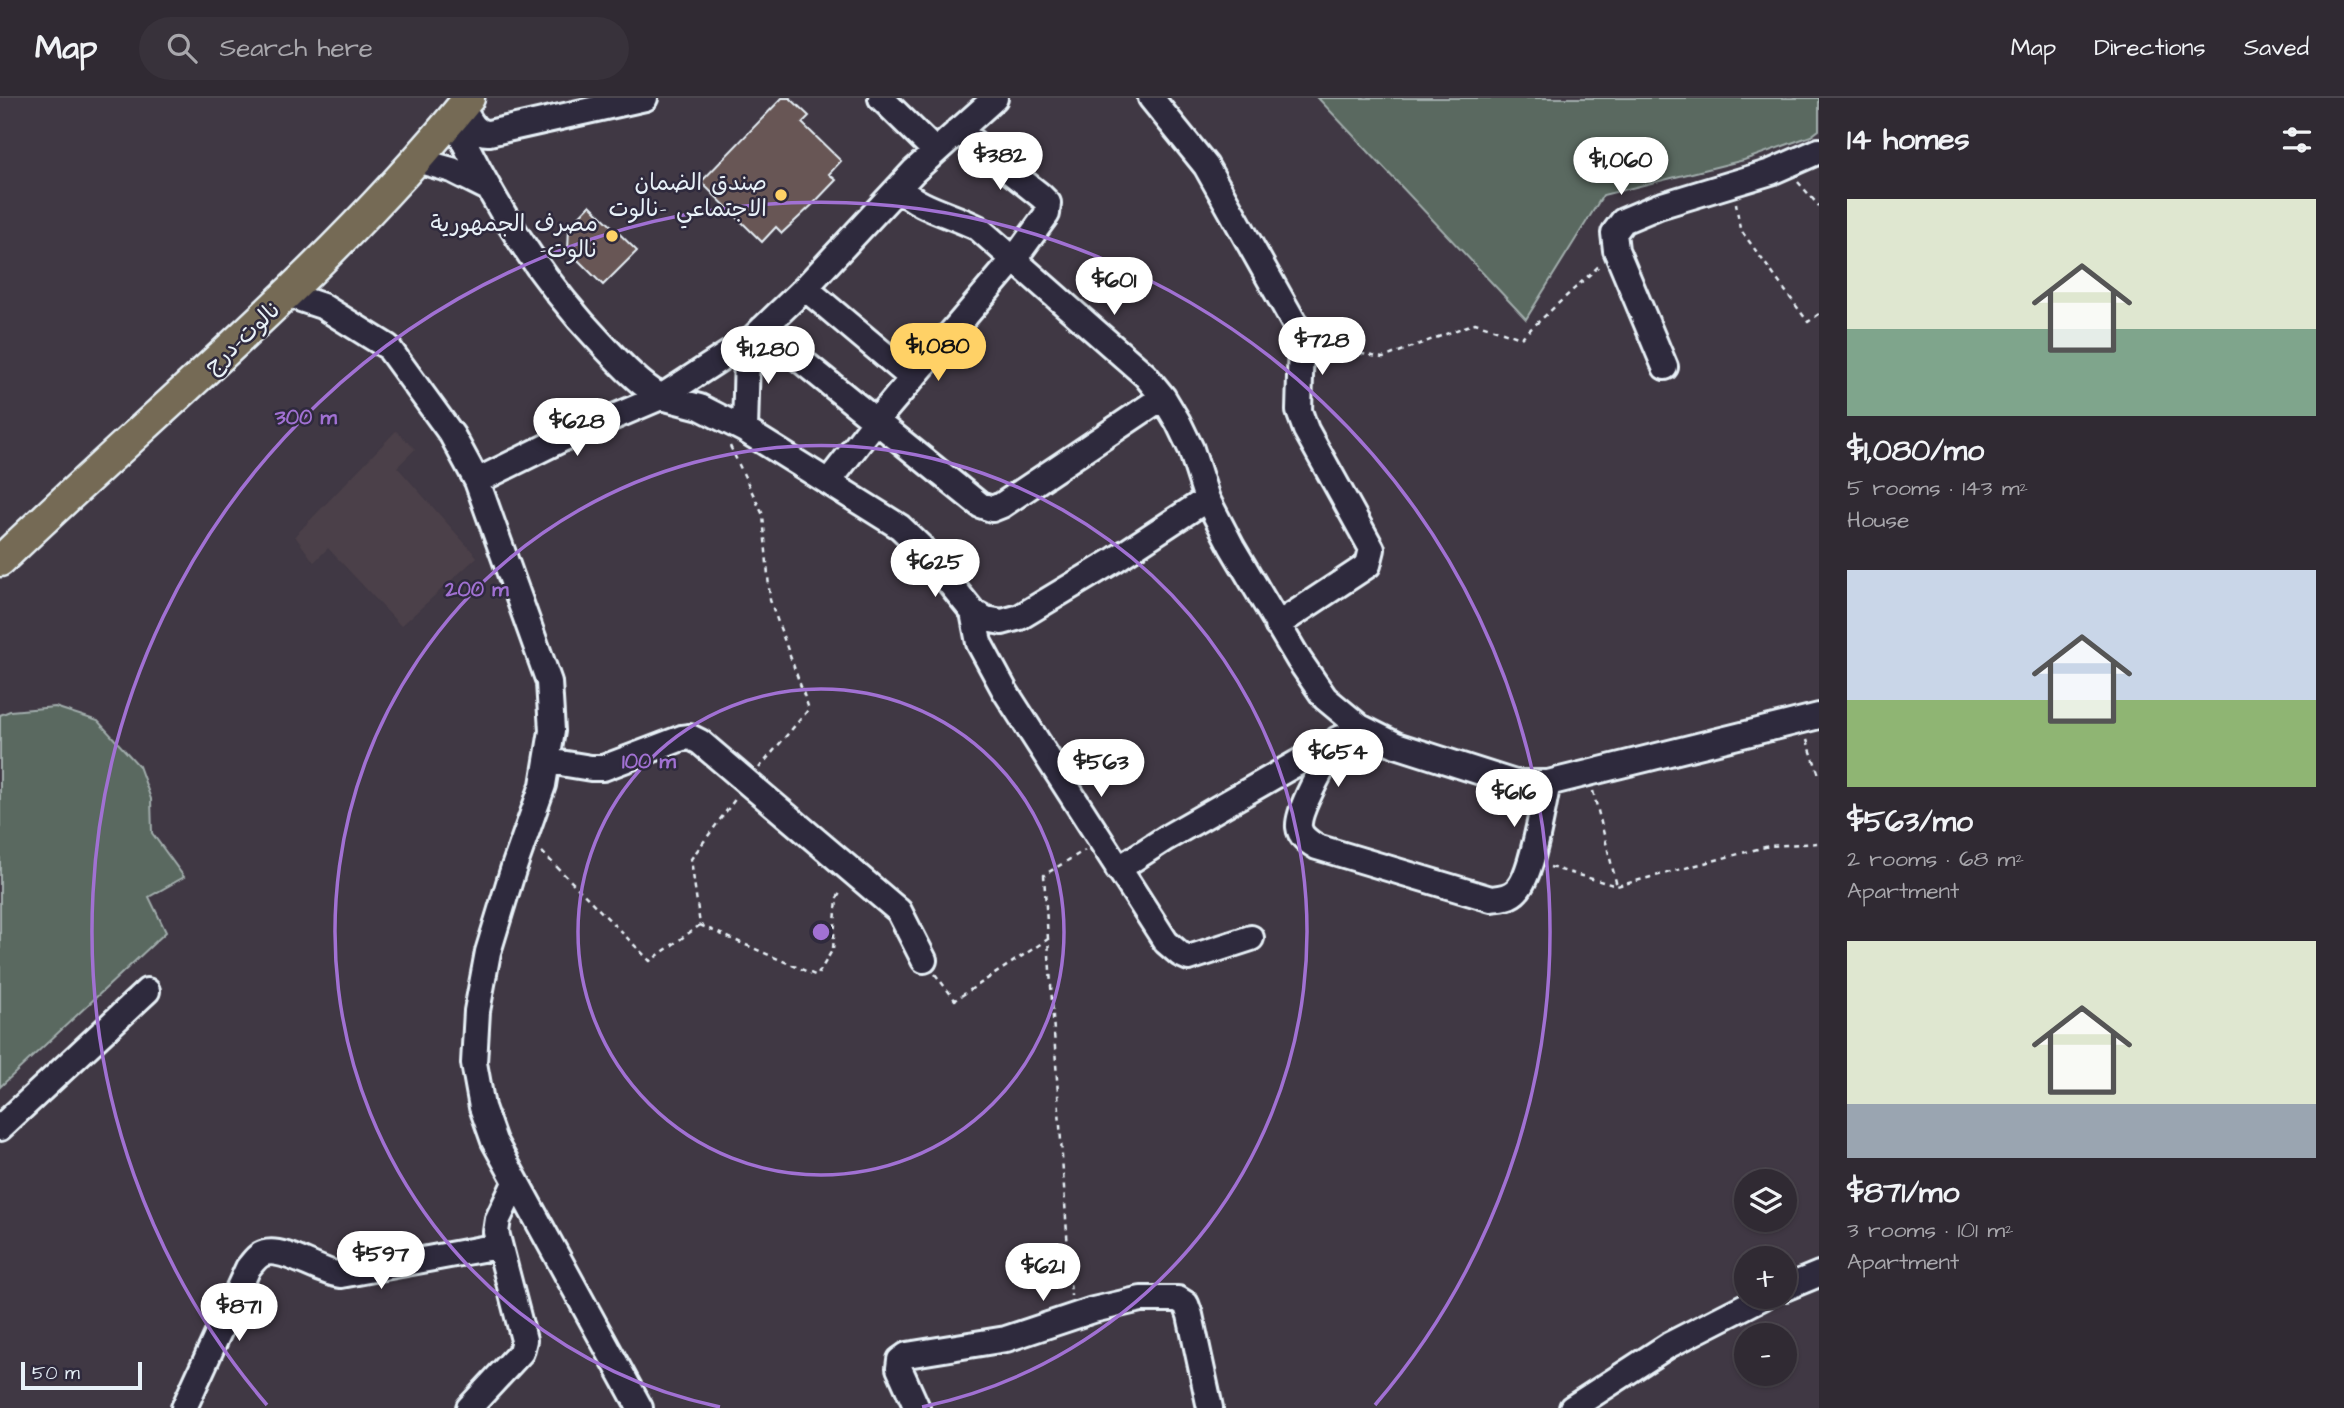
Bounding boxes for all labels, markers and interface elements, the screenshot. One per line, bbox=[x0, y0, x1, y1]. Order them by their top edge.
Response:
search box bbox=[139, 17, 629, 80]
text: Map bbox=[35, 25, 97, 71]
icon: search bbox=[163, 29, 201, 67]
text: Search here bbox=[219, 30, 373, 66]
text: Map bbox=[2011, 31, 2056, 65]
text: Directions bbox=[2094, 31, 2206, 65]
text: Saved bbox=[2244, 31, 2309, 65]
text: 14 homes bbox=[1847, 119, 1970, 161]
icon: filters bbox=[2278, 121, 2316, 159]
pin: $382 bbox=[959, 132, 1041, 192]
pin: $1,060 bbox=[1564, 138, 1678, 197]
text: $382 bbox=[974, 139, 1026, 171]
text: $1,060 bbox=[1589, 144, 1653, 176]
place label: صندق الضمان الاجتماعي -نالوت bbox=[608, 167, 767, 229]
marker: صندق الضمان الاجتماعي -نالوت bbox=[773, 187, 789, 203]
place label: مصرف الجمهورية -نالوت bbox=[431, 208, 598, 266]
marker: مصرف الجمهورية -نالوت bbox=[604, 228, 620, 244]
icon: home bbox=[2019, 245, 2145, 371]
pin: $601 bbox=[1073, 258, 1155, 317]
text: $601 bbox=[1092, 264, 1136, 296]
street label: نالوت-درج bbox=[197, 294, 288, 382]
pin: $728 bbox=[1281, 317, 1363, 377]
pin: $1,080 bbox=[881, 324, 995, 383]
text: $728 bbox=[1294, 324, 1350, 356]
pin: $1,280 bbox=[711, 327, 825, 386]
text: $1,080 bbox=[906, 330, 970, 362]
text: $1,280 bbox=[737, 333, 799, 365]
pin: $628 bbox=[536, 398, 618, 458]
text: 300 m bbox=[274, 403, 338, 432]
text: $628 bbox=[549, 405, 605, 437]
text: $1,080/mo bbox=[1847, 430, 1984, 472]
text: 5 rooms · 143 m² bbox=[1847, 472, 2028, 504]
text: House bbox=[1847, 504, 1910, 536]
pin: $625 bbox=[894, 540, 976, 599]
text: $625 bbox=[907, 546, 963, 578]
text: 200 m bbox=[444, 575, 509, 604]
icon: home bbox=[2019, 616, 2145, 742]
pin: $654 bbox=[1297, 730, 1379, 789]
text: $654 bbox=[1308, 736, 1368, 768]
pin: $563 bbox=[1060, 740, 1142, 799]
text: $563 bbox=[1073, 746, 1129, 778]
text: 100 m bbox=[622, 747, 677, 776]
pin: $616 bbox=[1473, 770, 1555, 829]
text: $616 bbox=[1492, 776, 1536, 808]
text: $563/mo bbox=[1847, 801, 1973, 843]
text: 2 rooms · 68 m² bbox=[1847, 843, 2024, 875]
text: Apartment bbox=[1847, 875, 1959, 907]
centre of rings bbox=[809, 920, 833, 944]
icon: home bbox=[2019, 987, 2145, 1113]
map controls bbox=[1734, 1169, 1797, 1386]
button: layers bbox=[1734, 1169, 1797, 1232]
text: $871/mo bbox=[1847, 1172, 1959, 1214]
text: 3 rooms · 101 m² bbox=[1847, 1214, 2014, 1246]
pin: $597 bbox=[340, 1232, 422, 1291]
text: $597 bbox=[353, 1238, 409, 1270]
pin: $621 bbox=[1002, 1244, 1084, 1303]
button: + bbox=[1734, 1246, 1797, 1309]
text: Apartment bbox=[1847, 1246, 1959, 1278]
text: $621 bbox=[1021, 1250, 1065, 1282]
pin: $871 bbox=[198, 1284, 280, 1343]
text: $871 bbox=[217, 1290, 261, 1322]
button: − bbox=[1734, 1323, 1797, 1386]
scale bar bbox=[21, 1359, 142, 1391]
text: 50 m bbox=[32, 1360, 80, 1387]

